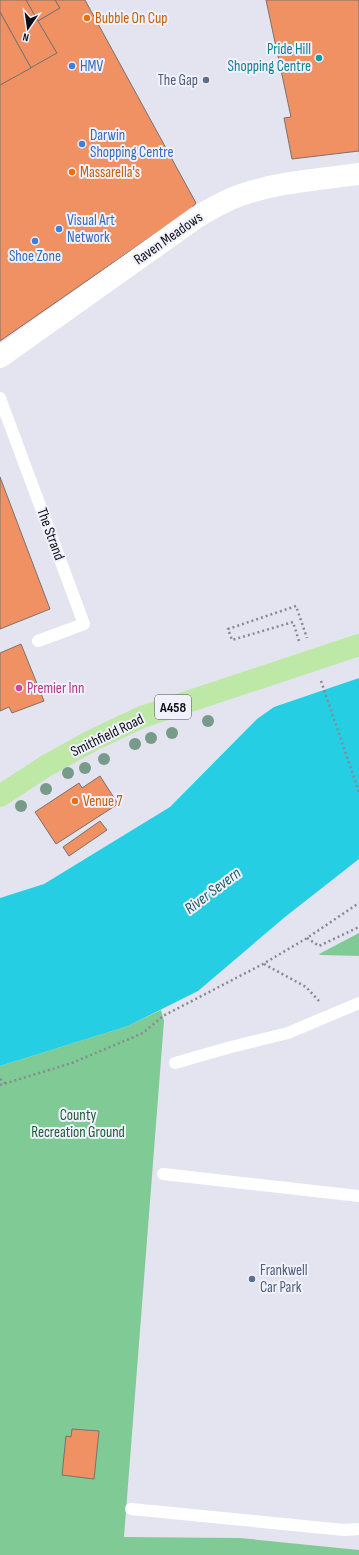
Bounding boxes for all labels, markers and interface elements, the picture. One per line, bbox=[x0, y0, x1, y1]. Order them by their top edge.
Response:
north arrow bbox=[8, 8, 48, 48]
place label: Bubble On Cup bbox=[95, 9, 168, 28]
marker: Bubble On Cup bbox=[82, 13, 92, 23]
text: N bbox=[21, 30, 30, 44]
place label: Pride Hill Shopping Centre bbox=[228, 40, 311, 76]
marker: Pride Hill Shopping Centre bbox=[314, 53, 324, 63]
place label: HMV bbox=[80, 57, 104, 76]
marker: HMV bbox=[67, 61, 77, 71]
place label: The Gap bbox=[158, 71, 198, 90]
marker: The Gap bbox=[201, 75, 211, 85]
place label: Darwin Shopping Centre bbox=[90, 126, 173, 162]
marker: Darwin Shopping Centre bbox=[77, 139, 87, 149]
place label: Massarella's bbox=[80, 163, 140, 182]
marker: Massarella's bbox=[67, 167, 77, 177]
street label: Raven Meadows bbox=[130, 208, 206, 269]
place label: Visual Art Network bbox=[67, 211, 115, 247]
marker: Visual Art Network bbox=[54, 224, 64, 234]
marker: Shoe Zone bbox=[30, 236, 40, 246]
place label: Shoe Zone bbox=[9, 247, 61, 266]
street label: The Strand bbox=[32, 505, 69, 563]
place label: Premier Inn bbox=[27, 679, 84, 698]
marker: Premier Inn bbox=[14, 683, 24, 693]
road number: A458 bbox=[155, 695, 191, 719]
street label: Smithfield Road bbox=[68, 710, 147, 761]
place label: Venue 7 bbox=[83, 792, 122, 811]
marker: Venue 7 bbox=[70, 796, 80, 806]
water label: River Severn bbox=[181, 864, 245, 918]
park label: County Recreation Ground bbox=[31, 1106, 125, 1142]
place label: Frankwell Car Park bbox=[260, 1261, 308, 1297]
marker: Frankwell Car Park bbox=[247, 1274, 257, 1284]

